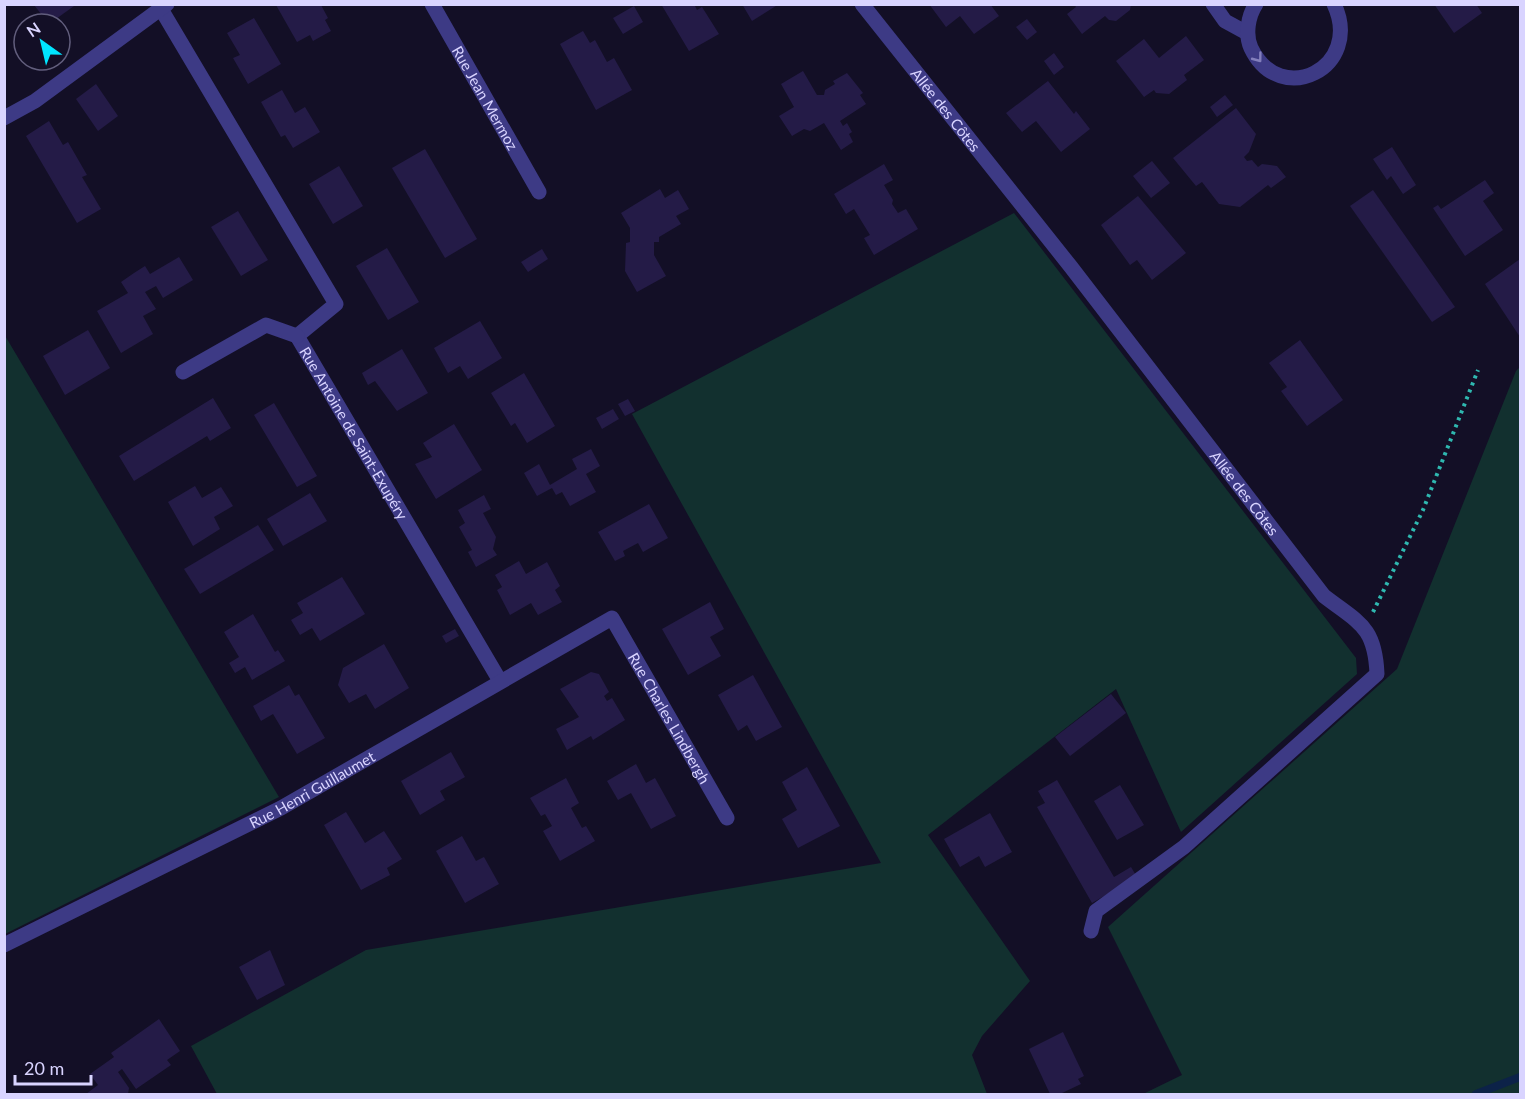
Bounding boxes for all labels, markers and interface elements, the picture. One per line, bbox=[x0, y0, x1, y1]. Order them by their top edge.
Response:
north arrow bbox=[12, 12, 72, 72]
text: N bbox=[23, 18, 44, 40]
street label: Rue Jean Mermoz bbox=[449, 43, 522, 153]
one-way arrow bbox=[1251, 51, 1262, 62]
street label: Allée des Côtes bbox=[907, 64, 985, 155]
street label: Rue Antoine de Saint-Exupéry bbox=[296, 343, 412, 523]
street label: Allée des Côtes bbox=[1207, 447, 1283, 539]
street label: Rue Charles Lindbergh bbox=[625, 649, 714, 787]
street label: Rue Henri Guillaumet bbox=[246, 747, 378, 831]
scale bar bbox=[15, 1048, 92, 1086]
text: 20 m bbox=[24, 1057, 64, 1079]

